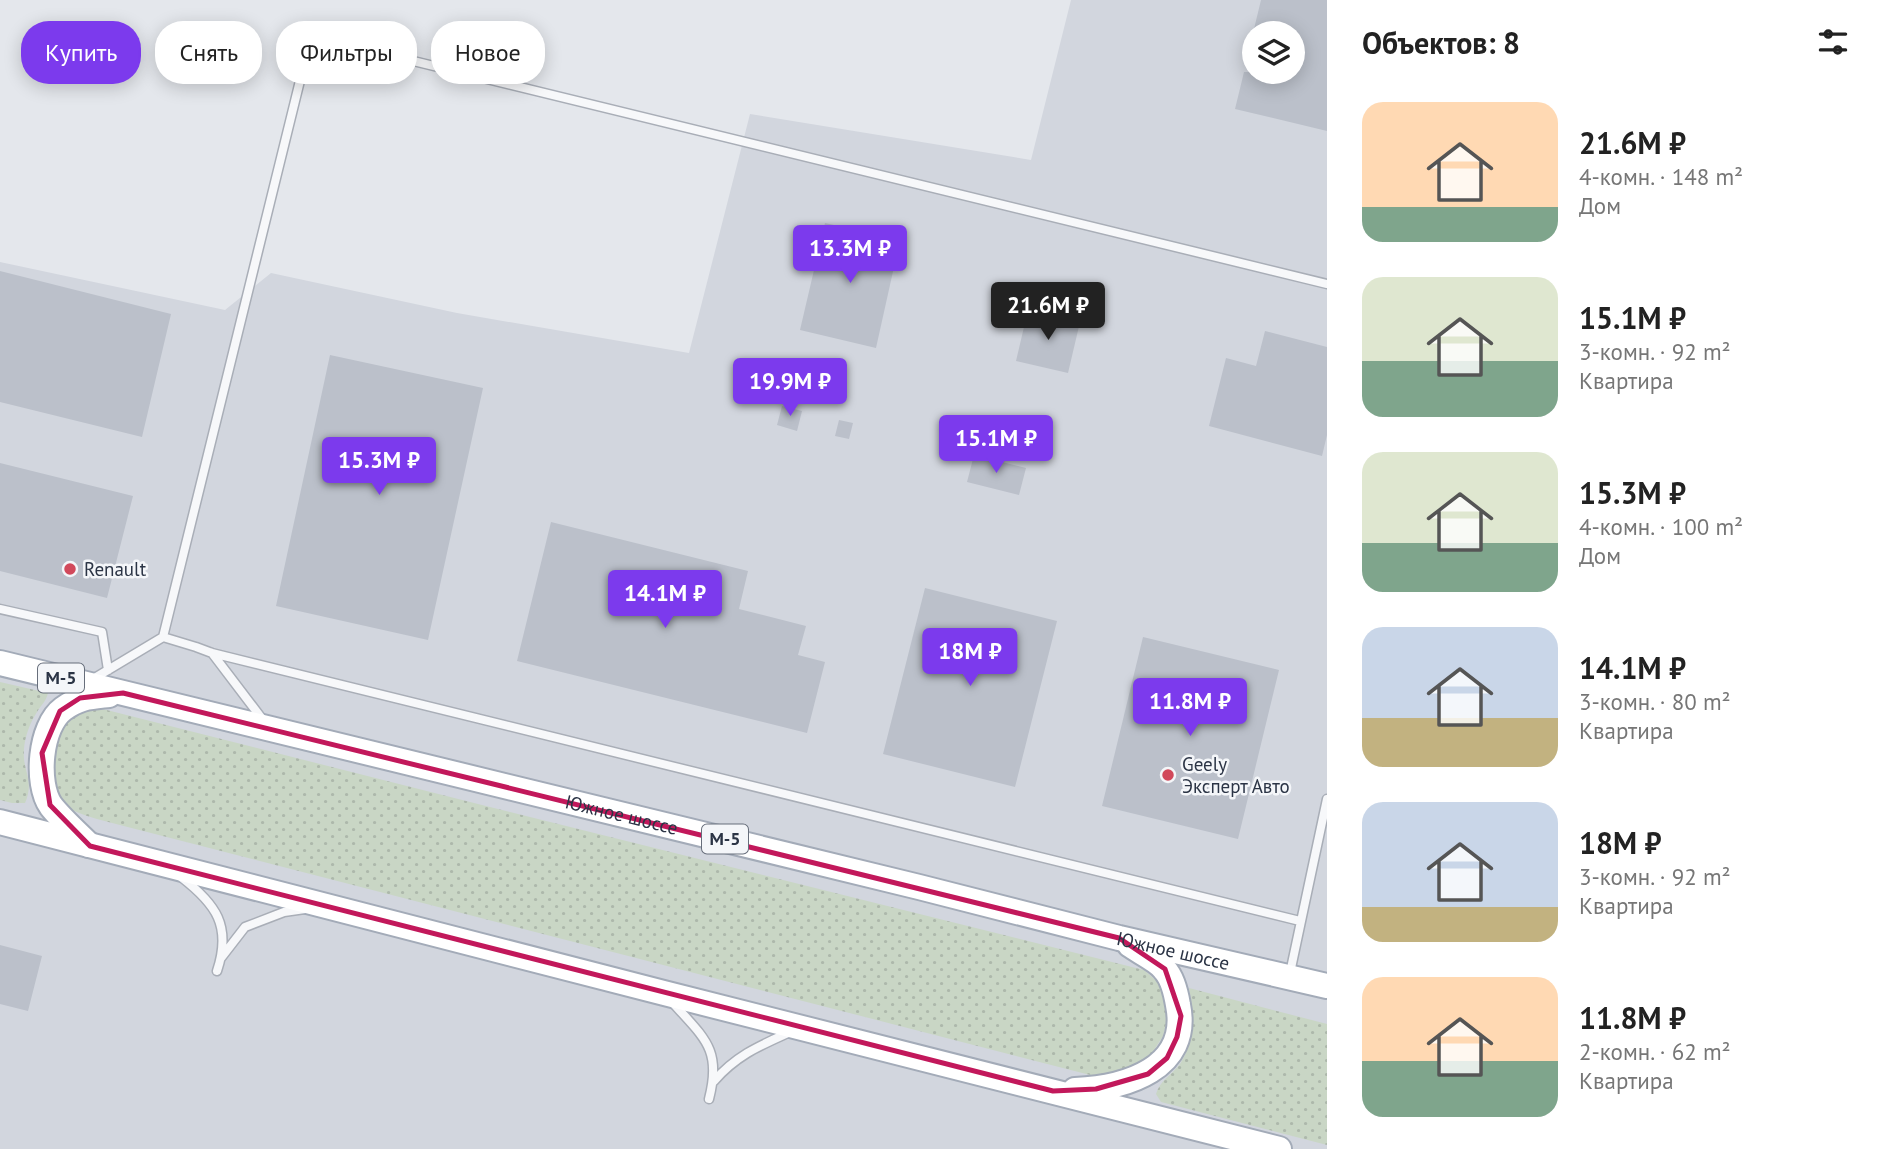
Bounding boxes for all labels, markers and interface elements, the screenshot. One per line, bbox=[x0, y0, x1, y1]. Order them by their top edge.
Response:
chip: Купить bbox=[21, 21, 141, 84]
chip: Снять bbox=[155, 21, 262, 84]
chip: Фильтры bbox=[276, 21, 417, 84]
chip: Новое bbox=[431, 21, 545, 84]
map controls bbox=[1242, 21, 1305, 84]
button: layers bbox=[1242, 21, 1305, 84]
text: Объектов: 8 bbox=[1362, 23, 1520, 62]
icon: filters bbox=[1814, 23, 1852, 61]
text: 21.6M ₽ bbox=[1579, 123, 1686, 162]
icon: home bbox=[1418, 130, 1502, 214]
text: 4-комн. · 148 m² bbox=[1579, 162, 1743, 191]
text: Дом bbox=[1579, 191, 1621, 220]
pin: 13.3M ₽ bbox=[785, 226, 915, 285]
text: 13.3M ₽ bbox=[809, 233, 891, 262]
pin: 21.6M ₽ bbox=[983, 282, 1113, 342]
text: 21.6M ₽ bbox=[1007, 290, 1089, 319]
text: 15.1M ₽ bbox=[1579, 298, 1686, 337]
icon: home bbox=[1418, 305, 1502, 389]
text: 3-комн. · 92 m² bbox=[1579, 337, 1731, 366]
pin: 19.9M ₽ bbox=[725, 358, 855, 418]
text: 19.9M ₽ bbox=[749, 366, 831, 395]
text: Квартира bbox=[1579, 366, 1674, 395]
pin: 15.1M ₽ bbox=[931, 416, 1061, 475]
text: 15.1M ₽ bbox=[955, 423, 1037, 452]
pin: 15.3M ₽ bbox=[314, 438, 444, 497]
text: 15.3M ₽ bbox=[338, 445, 420, 474]
text: 15.3M ₽ bbox=[1579, 473, 1686, 512]
icon: home bbox=[1418, 480, 1502, 564]
text: 4-комн. · 100 m² bbox=[1579, 512, 1743, 541]
text: Дом bbox=[1579, 541, 1621, 570]
place label: Renault bbox=[84, 557, 147, 581]
marker: Renault bbox=[62, 561, 78, 577]
pin: 14.1M ₽ bbox=[600, 570, 730, 630]
text: 14.1M ₽ bbox=[624, 578, 706, 607]
pin: 18M ₽ bbox=[921, 628, 1019, 688]
text: 18M ₽ bbox=[938, 636, 1002, 665]
text: 14.1M ₽ bbox=[1579, 648, 1686, 687]
icon: home bbox=[1418, 655, 1502, 739]
road number: М-5 bbox=[38, 664, 84, 692]
pin: 11.8M ₽ bbox=[1125, 678, 1255, 738]
text: 11.8M ₽ bbox=[1149, 686, 1231, 715]
text: 3-комн. · 80 m² bbox=[1579, 687, 1731, 716]
text: Квартира bbox=[1579, 716, 1674, 745]
place label: Geely Эксперт Авто bbox=[1182, 752, 1290, 798]
marker: Geely Эксперт Авто bbox=[1160, 767, 1176, 783]
street label: Южное шоссе bbox=[563, 789, 680, 840]
text: 18M ₽ bbox=[1579, 823, 1662, 862]
road number: М-5 bbox=[702, 824, 748, 854]
icon: home bbox=[1418, 830, 1502, 914]
text: 3-комн. · 92 m² bbox=[1579, 862, 1731, 891]
text: Квартира bbox=[1579, 891, 1674, 920]
street label: Южное шоссе bbox=[1115, 926, 1232, 975]
text: 11.8M ₽ bbox=[1579, 998, 1686, 1037]
icon: home bbox=[1418, 1005, 1502, 1089]
text: 2-комн. · 62 m² bbox=[1579, 1037, 1731, 1066]
text: Квартира bbox=[1579, 1066, 1674, 1095]

